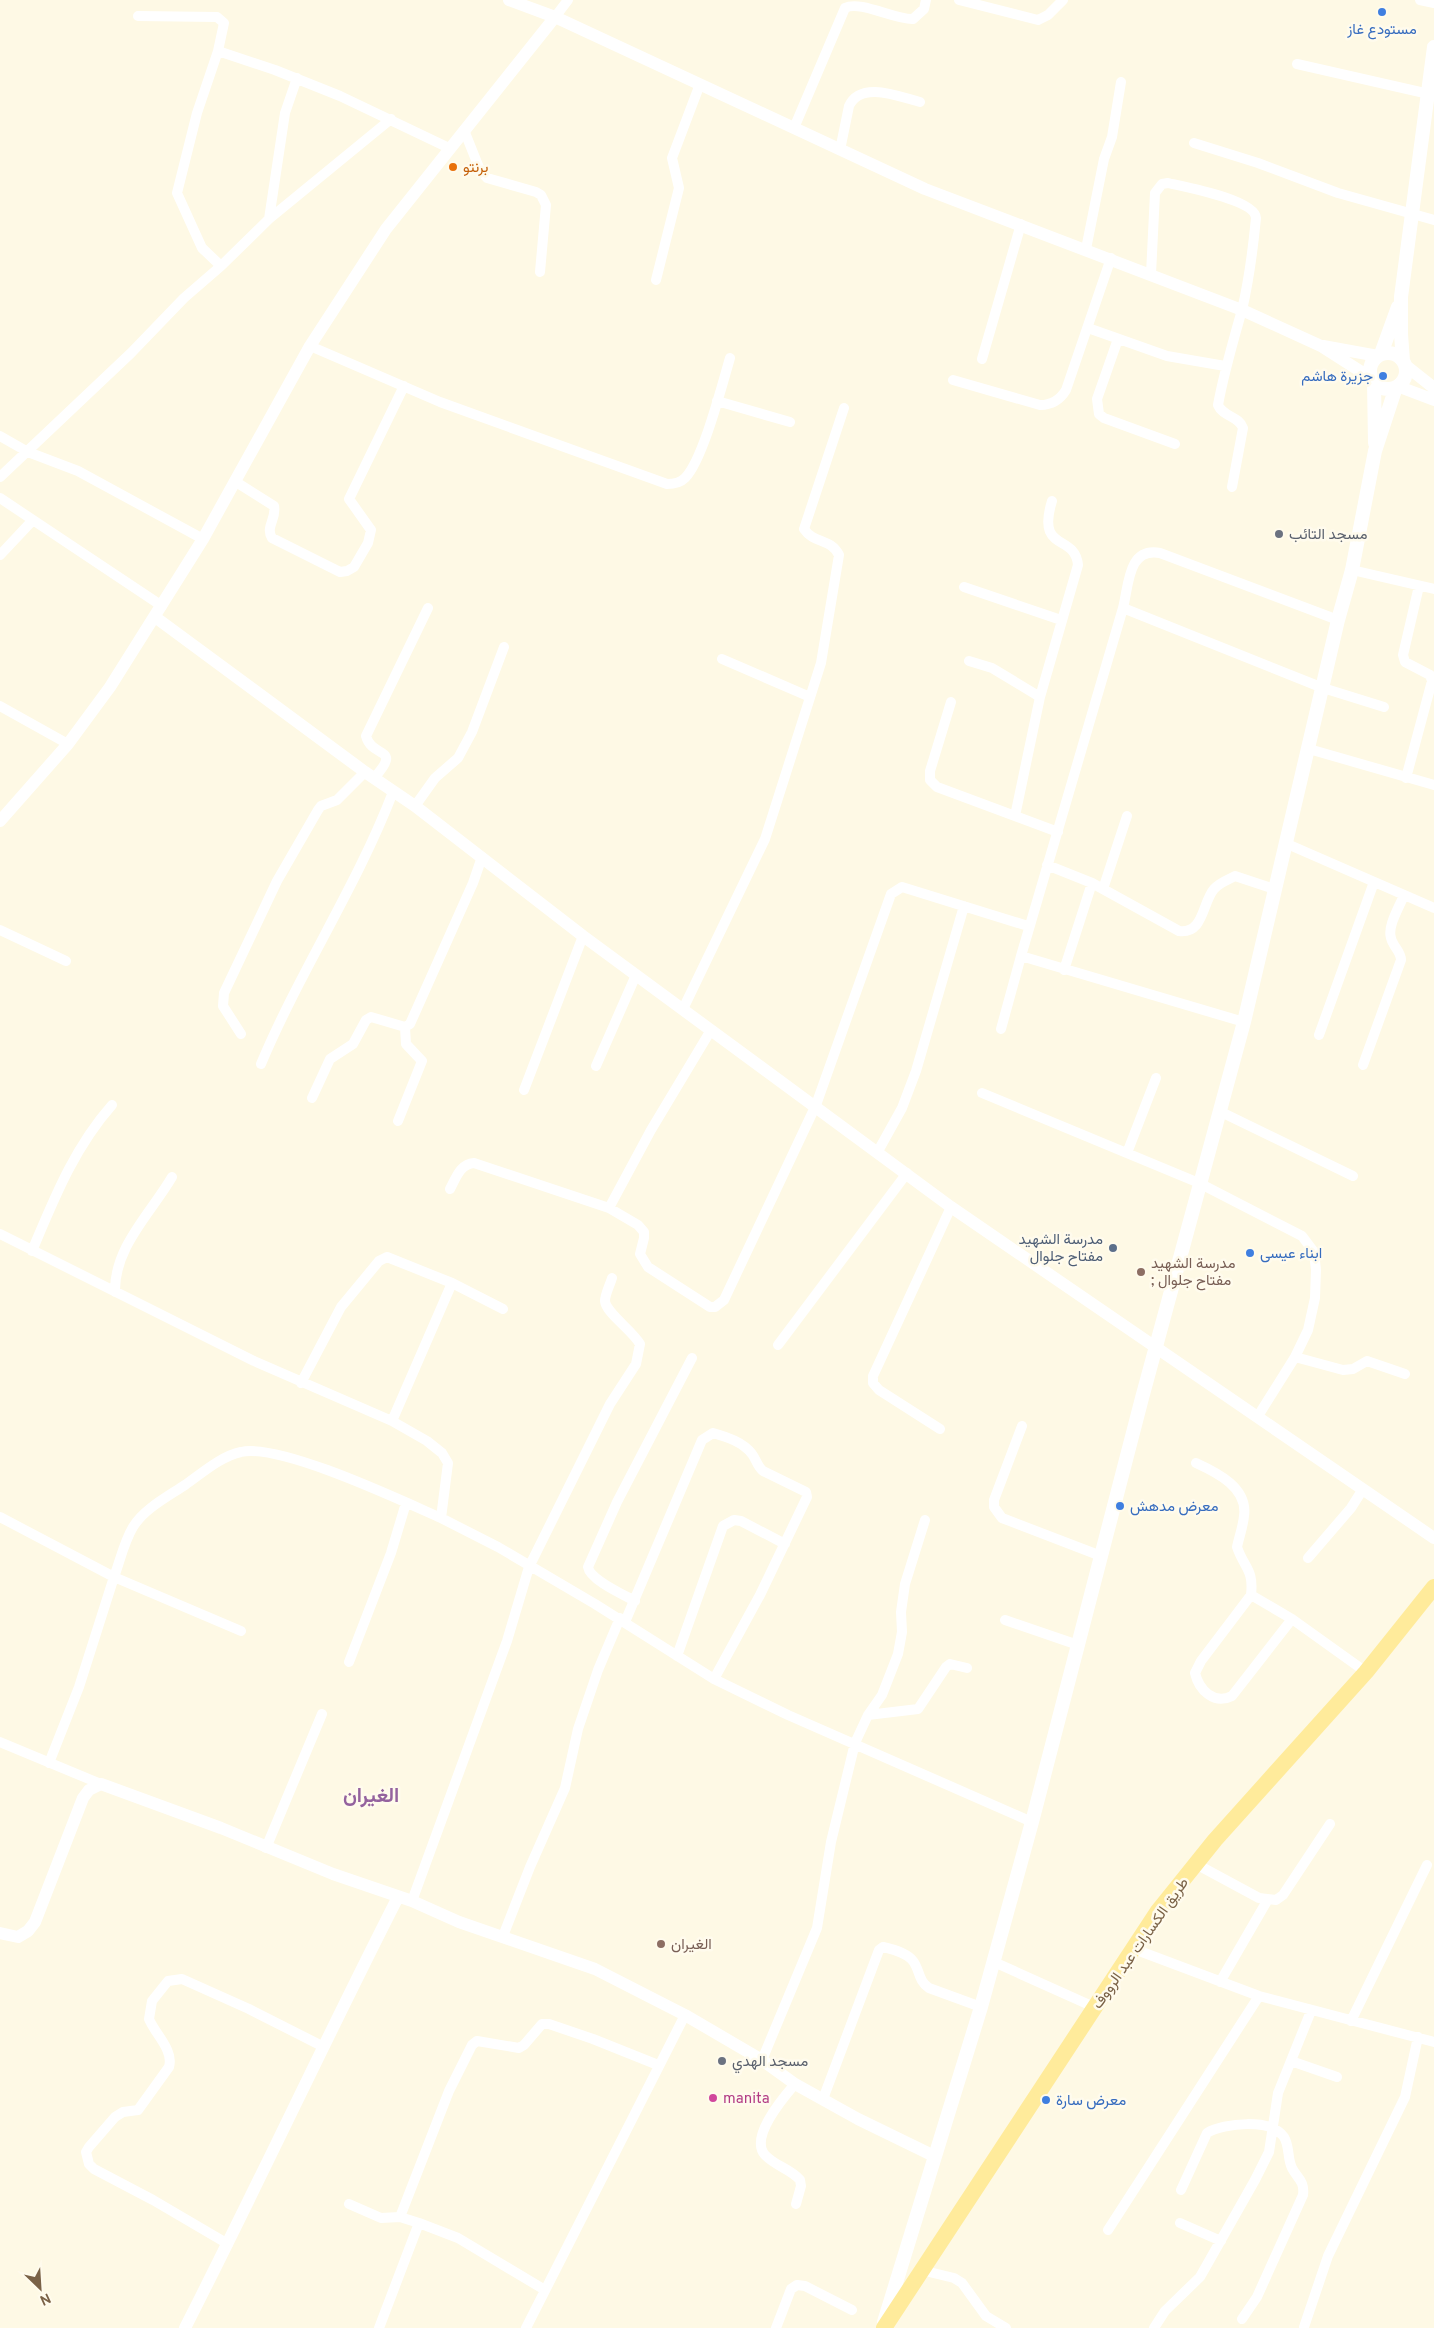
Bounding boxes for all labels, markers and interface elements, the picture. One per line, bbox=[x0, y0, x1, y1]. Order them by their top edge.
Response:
marker: مستودع غاز bbox=[1376, 6, 1388, 18]
place label: مستودع غاز bbox=[1346, 21, 1417, 40]
place label: برنتو bbox=[463, 159, 489, 178]
marker: برنتو bbox=[447, 161, 459, 173]
place label: جزيرة هاشم bbox=[1301, 368, 1373, 387]
marker: جزيرة هاشم bbox=[1377, 370, 1389, 382]
place label: مسجد التائب bbox=[1289, 526, 1367, 545]
marker: مسجد التائب bbox=[1273, 528, 1285, 540]
place label: مدرسة الشهيد مفتاح جلوال bbox=[1019, 1231, 1103, 1267]
marker: مدرسة الشهيد مفتاح جلوال bbox=[1107, 1242, 1119, 1254]
place label: ابناء عيسى bbox=[1260, 1245, 1322, 1264]
marker: ابناء عيسى bbox=[1244, 1247, 1256, 1259]
place label: مدرسة الشهيد ; مفتاح جلوال bbox=[1151, 1255, 1235, 1291]
marker: مدرسة الشهيد ; مفتاح جلوال bbox=[1135, 1266, 1147, 1278]
place label: معرض مدهش bbox=[1130, 1498, 1218, 1517]
marker: معرض مدهش bbox=[1114, 1500, 1126, 1512]
district label: الغيران bbox=[343, 1784, 399, 1810]
street label: طريق الكسارات عبد الرووف bbox=[1089, 1874, 1194, 2013]
place label: الغيران bbox=[671, 1936, 712, 1955]
marker: الغيران bbox=[655, 1938, 667, 1950]
place label: مسجد الهدي bbox=[732, 2053, 808, 2074]
marker: مسجد الهدي bbox=[716, 2055, 728, 2067]
place label: manita bbox=[723, 2090, 770, 2109]
marker: manita bbox=[707, 2092, 719, 2104]
place label: معرض سارة bbox=[1056, 2092, 1126, 2111]
marker: معرض سارة bbox=[1040, 2094, 1052, 2106]
north arrow bbox=[15, 2263, 65, 2313]
text: N bbox=[37, 2289, 53, 2308]

